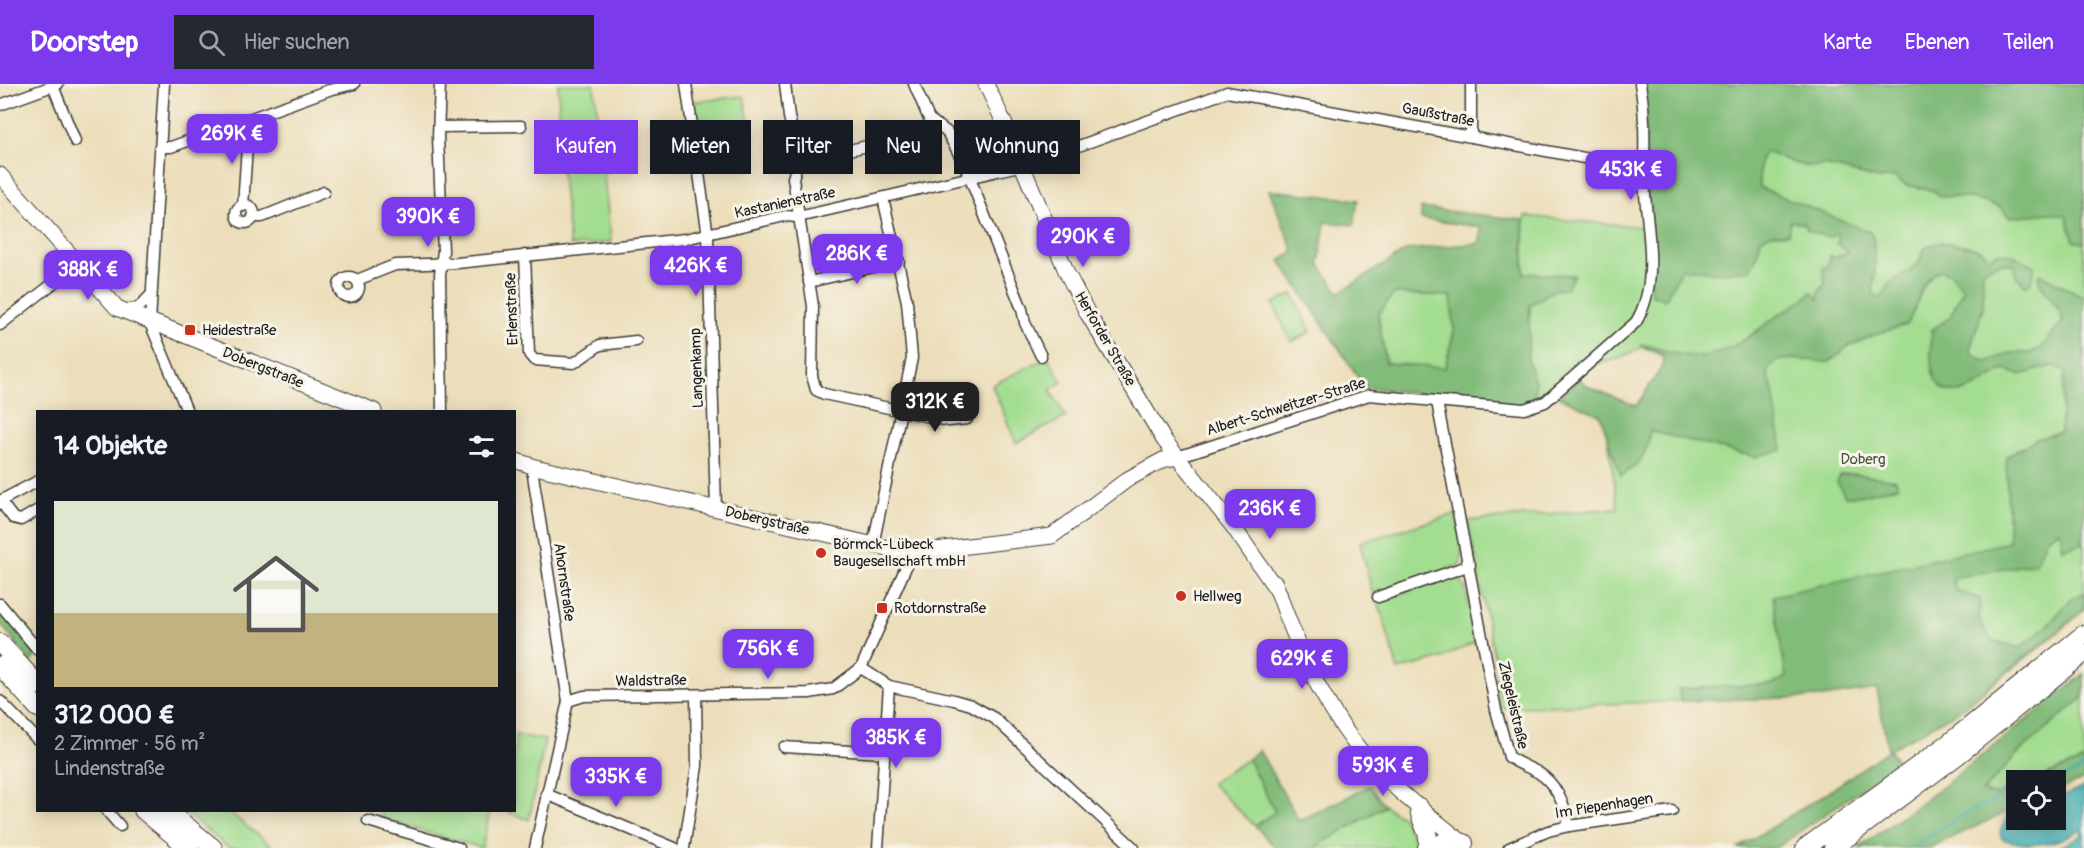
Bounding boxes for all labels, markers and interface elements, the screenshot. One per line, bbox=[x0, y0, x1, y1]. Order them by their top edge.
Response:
search box bbox=[174, 15, 594, 69]
text: Doorstep bbox=[30, 25, 138, 60]
icon: search bbox=[195, 26, 228, 59]
text: Hier suchen bbox=[243, 28, 350, 56]
text: Karte bbox=[1823, 29, 1872, 56]
text: Ebenen bbox=[1905, 29, 1970, 56]
text: Teilen bbox=[2003, 29, 2054, 56]
street label: Gaußstraße bbox=[1400, 99, 1476, 131]
pin: 269K € bbox=[183, 114, 281, 165]
chip: Kaufen bbox=[534, 120, 638, 174]
chip: Mieten bbox=[650, 120, 751, 174]
chip: Filter bbox=[763, 120, 853, 174]
chip: Neu bbox=[865, 120, 942, 174]
chip: Wohnung bbox=[954, 120, 1080, 174]
text: 269K € bbox=[201, 121, 263, 146]
pin: 453K € bbox=[1582, 150, 1680, 201]
text: 453K € bbox=[1599, 157, 1663, 182]
street label: Kastanienstraße bbox=[733, 183, 838, 223]
pin: 390K € bbox=[379, 197, 477, 248]
text: 390K € bbox=[396, 204, 460, 229]
pin: 290K € bbox=[1034, 217, 1132, 268]
text: 290K € bbox=[1051, 224, 1115, 249]
pin: 286K € bbox=[808, 234, 906, 285]
text: 286K € bbox=[826, 241, 888, 266]
pin: 426K € bbox=[647, 246, 745, 297]
pin: 388K € bbox=[39, 250, 137, 301]
text: 426K € bbox=[664, 253, 728, 278]
text: 388K € bbox=[58, 257, 118, 282]
street label: Erlenstraße bbox=[501, 272, 523, 346]
street label: Herforder Straße bbox=[1070, 288, 1140, 390]
place label: Heidestraße bbox=[202, 321, 277, 340]
marker: Heidestraße bbox=[183, 323, 197, 337]
street label: Langenkamp bbox=[686, 328, 708, 408]
street label: Dobergstraße bbox=[220, 343, 307, 393]
street label: Albert-Schweitzer-Straße bbox=[1204, 374, 1368, 440]
pin: 312K € bbox=[886, 382, 984, 433]
text: 312K € bbox=[905, 389, 965, 414]
text: 14 Objekte bbox=[54, 430, 167, 462]
icon: filters bbox=[465, 430, 498, 463]
park label: Doberg bbox=[1840, 450, 1886, 469]
pin: 236K € bbox=[1221, 489, 1319, 540]
text: 236K € bbox=[1239, 496, 1301, 521]
street label: Dobergstraße bbox=[723, 502, 812, 540]
place label: Börmck-Lübeck Baugesellschaft mbH bbox=[833, 535, 966, 571]
icon: home bbox=[222, 540, 330, 648]
street label: Ahornstraße bbox=[549, 542, 579, 623]
marker: Börmck-Lübeck Baugesellschaft mbH bbox=[814, 546, 828, 560]
place label: Hellweg bbox=[1193, 587, 1242, 606]
marker: Hellweg bbox=[1174, 589, 1188, 603]
place label: Rotdornstraße bbox=[894, 599, 987, 618]
marker: Rotdornstraße bbox=[875, 601, 889, 615]
pin: 756K € bbox=[719, 629, 817, 680]
text: 756K € bbox=[737, 636, 799, 661]
pin: 629K € bbox=[1253, 639, 1351, 690]
text: 629K € bbox=[1271, 646, 1333, 671]
street label: Ziegeleistraße bbox=[1494, 659, 1532, 751]
street label: Waldstraße bbox=[615, 671, 687, 691]
text: 312 000 € bbox=[54, 699, 175, 731]
pin: 385K € bbox=[847, 718, 945, 769]
text: 385K € bbox=[865, 725, 927, 750]
text: 2 Zimmer · 56 m² bbox=[54, 731, 205, 756]
pin: 593K € bbox=[1334, 746, 1432, 797]
text: 593K € bbox=[1352, 753, 1414, 778]
text: Lindenstraße bbox=[54, 756, 165, 781]
pin: 335K € bbox=[567, 757, 665, 808]
text: 335K € bbox=[585, 764, 647, 789]
map controls bbox=[2006, 770, 2066, 830]
button: locate bbox=[2006, 770, 2066, 830]
street label: Im Piepenhagen bbox=[1554, 789, 1654, 823]

